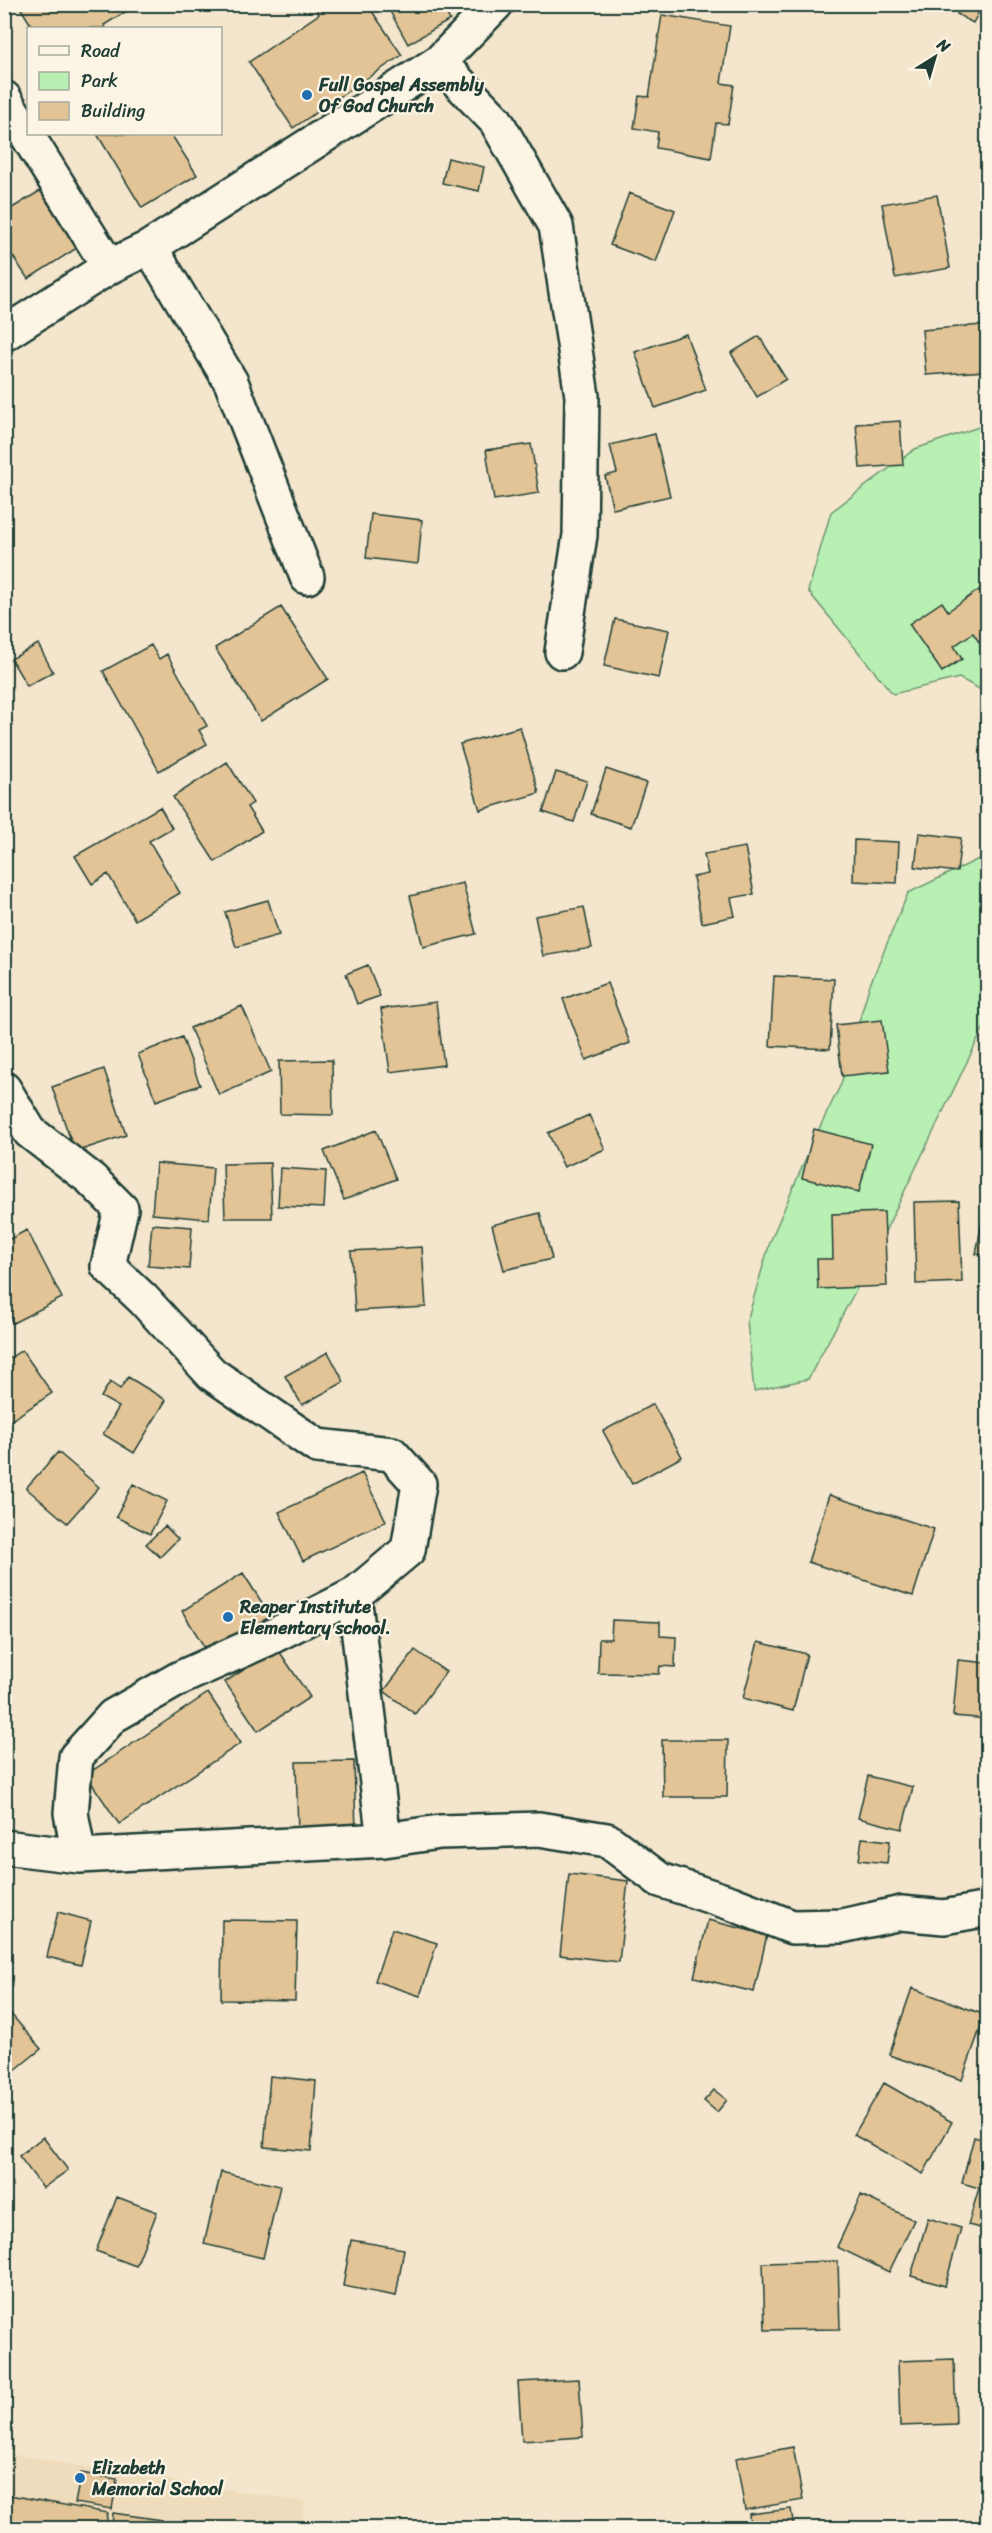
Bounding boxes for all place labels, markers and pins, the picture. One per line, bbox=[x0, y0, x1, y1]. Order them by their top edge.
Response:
place label: Full Gospel Assembly Of God Church bbox=[318, 69, 484, 122]
marker: Full Gospel Assembly Of God Church bbox=[300, 88, 314, 102]
place label: Reaper Institute Elementary school. bbox=[239, 1591, 391, 1644]
marker: Reaper Institute Elementary school. bbox=[221, 1610, 235, 1624]
place label: Elizabeth Memorial School bbox=[91, 2452, 224, 2505]
marker: Elizabeth Memorial School bbox=[73, 2471, 87, 2485]

